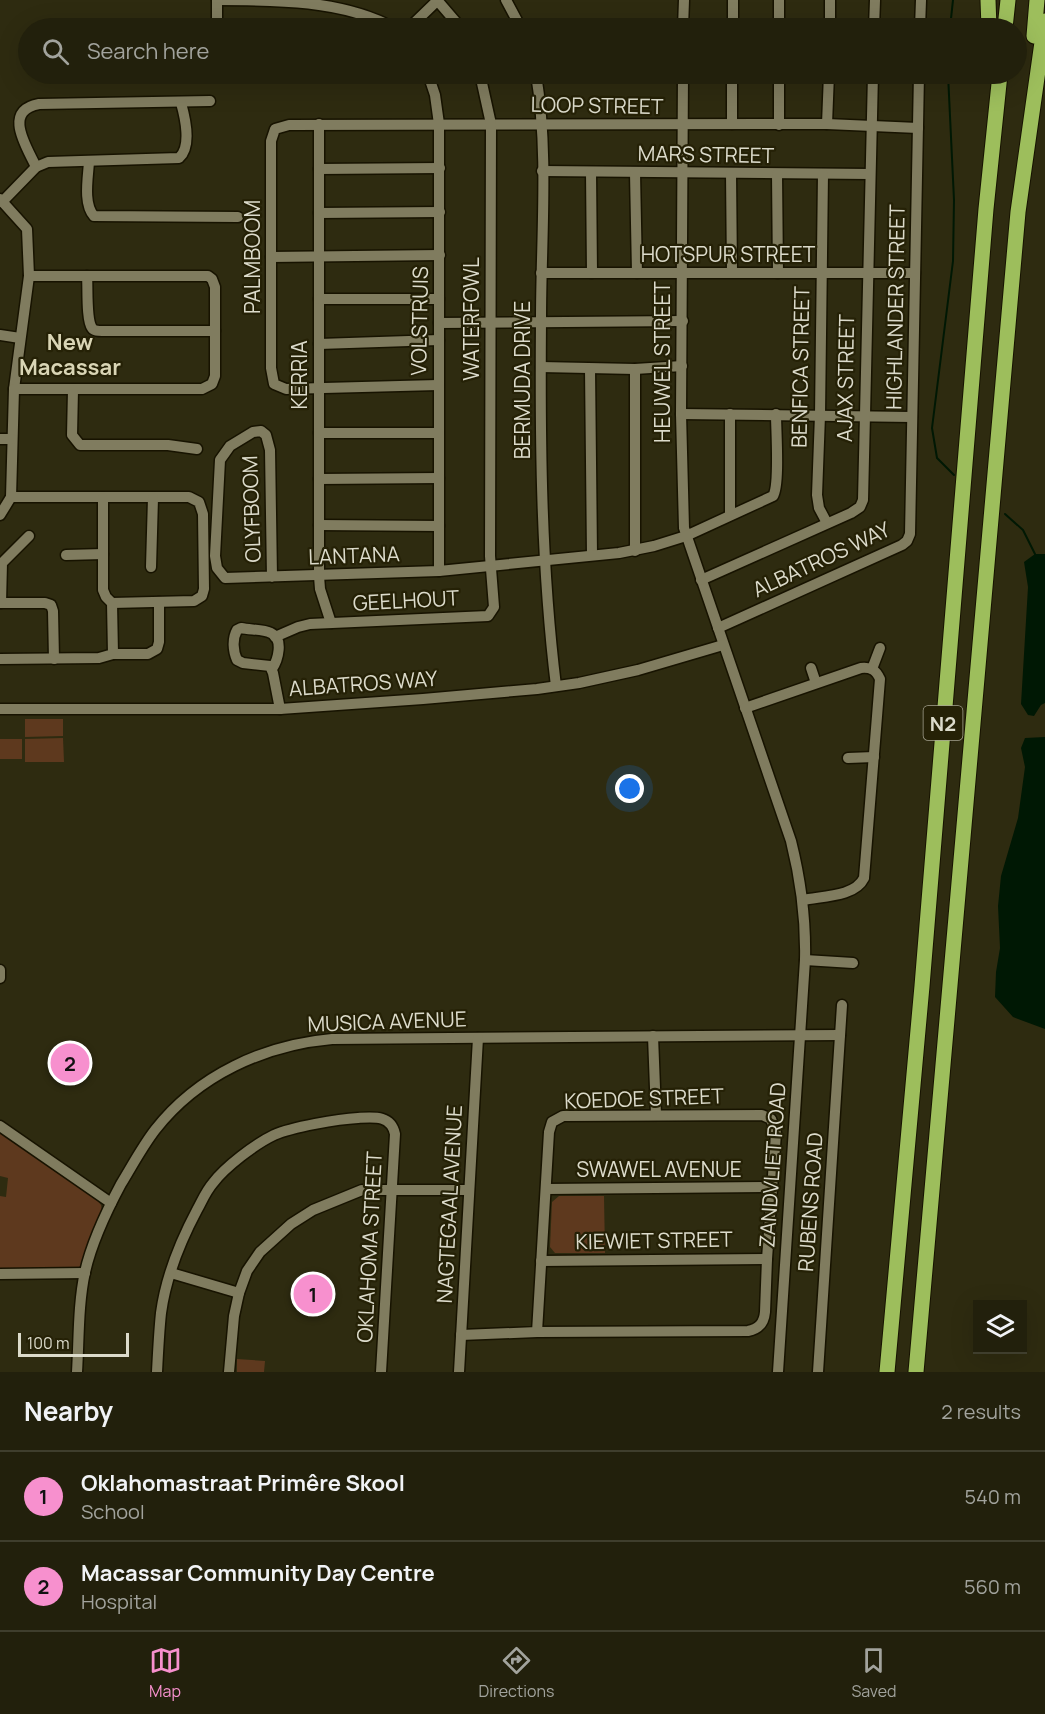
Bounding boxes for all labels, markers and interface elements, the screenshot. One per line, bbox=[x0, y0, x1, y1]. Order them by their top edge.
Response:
search box bbox=[18, 18, 1027, 84]
icon: search bbox=[39, 35, 72, 68]
text: Search here bbox=[87, 36, 209, 66]
street label: LOOP STREET bbox=[530, 90, 664, 120]
street label: MARS STREET bbox=[638, 139, 775, 169]
street label: PALMBOOM bbox=[238, 200, 266, 314]
street label: HIGHLANDER STREET bbox=[879, 204, 911, 410]
street label: HOTSPUR STREET bbox=[641, 240, 816, 268]
street label: WATERFOWL bbox=[457, 257, 485, 381]
street label: VOLSTRUIS bbox=[404, 266, 434, 376]
street label: HEUWEL STREET bbox=[648, 281, 676, 443]
street label: BENFICA STREET bbox=[785, 285, 815, 448]
street label: BERMUDA DRIVE bbox=[508, 301, 536, 459]
street label: AJAX STREET bbox=[830, 313, 860, 442]
district label: New Macassar bbox=[19, 327, 121, 382]
street label: KERRIA bbox=[285, 340, 313, 410]
street label: OLYFBOOM bbox=[235, 455, 267, 563]
street label: ALBATROS WAY bbox=[748, 515, 895, 603]
street label: LANTANA bbox=[308, 539, 400, 571]
street label: GEELHOUT bbox=[352, 583, 460, 617]
street label: ALBATROS WAY bbox=[288, 664, 439, 702]
road number: N2 bbox=[924, 706, 962, 740]
your location bbox=[615, 774, 644, 803]
street label: MUSICA AVENUE bbox=[307, 1004, 467, 1038]
pin: 2 bbox=[50, 1040, 90, 1086]
street label: KOEDOE STREET bbox=[564, 1081, 725, 1115]
street label: ZANDVLIET ROAD bbox=[752, 1081, 792, 1249]
street label: NAGTEGAAL AVENUE bbox=[430, 1104, 468, 1304]
street label: RUBENS ROAD bbox=[791, 1131, 829, 1273]
street label: OKLAHOMA STREET bbox=[350, 1150, 388, 1343]
street label: SWAWEL AVENUE bbox=[576, 1155, 742, 1183]
street label: KIEWIET STREET bbox=[575, 1225, 733, 1255]
pin: 1 bbox=[294, 1272, 332, 1316]
map controls bbox=[973, 1300, 1027, 1354]
button: layers bbox=[973, 1300, 1027, 1354]
scale bar bbox=[18, 1330, 129, 1358]
text: 100 m bbox=[27, 1332, 70, 1354]
text: Nearby bbox=[24, 1393, 113, 1429]
text: 2 results bbox=[941, 1398, 1021, 1425]
text: Oklahomastraat Primêre Skool bbox=[81, 1468, 405, 1498]
text: 1 bbox=[39, 1483, 48, 1510]
text: 540 m bbox=[965, 1483, 1021, 1510]
text: School bbox=[81, 1498, 145, 1525]
text: Macassar Community Day Centre bbox=[81, 1558, 435, 1588]
text: 2 bbox=[38, 1573, 49, 1600]
text: 560 m bbox=[964, 1573, 1021, 1600]
text: Hospital bbox=[81, 1588, 157, 1615]
tab: Map bbox=[149, 1644, 182, 1702]
tab: Directions bbox=[479, 1644, 554, 1702]
tab: Saved bbox=[851, 1644, 896, 1702]

